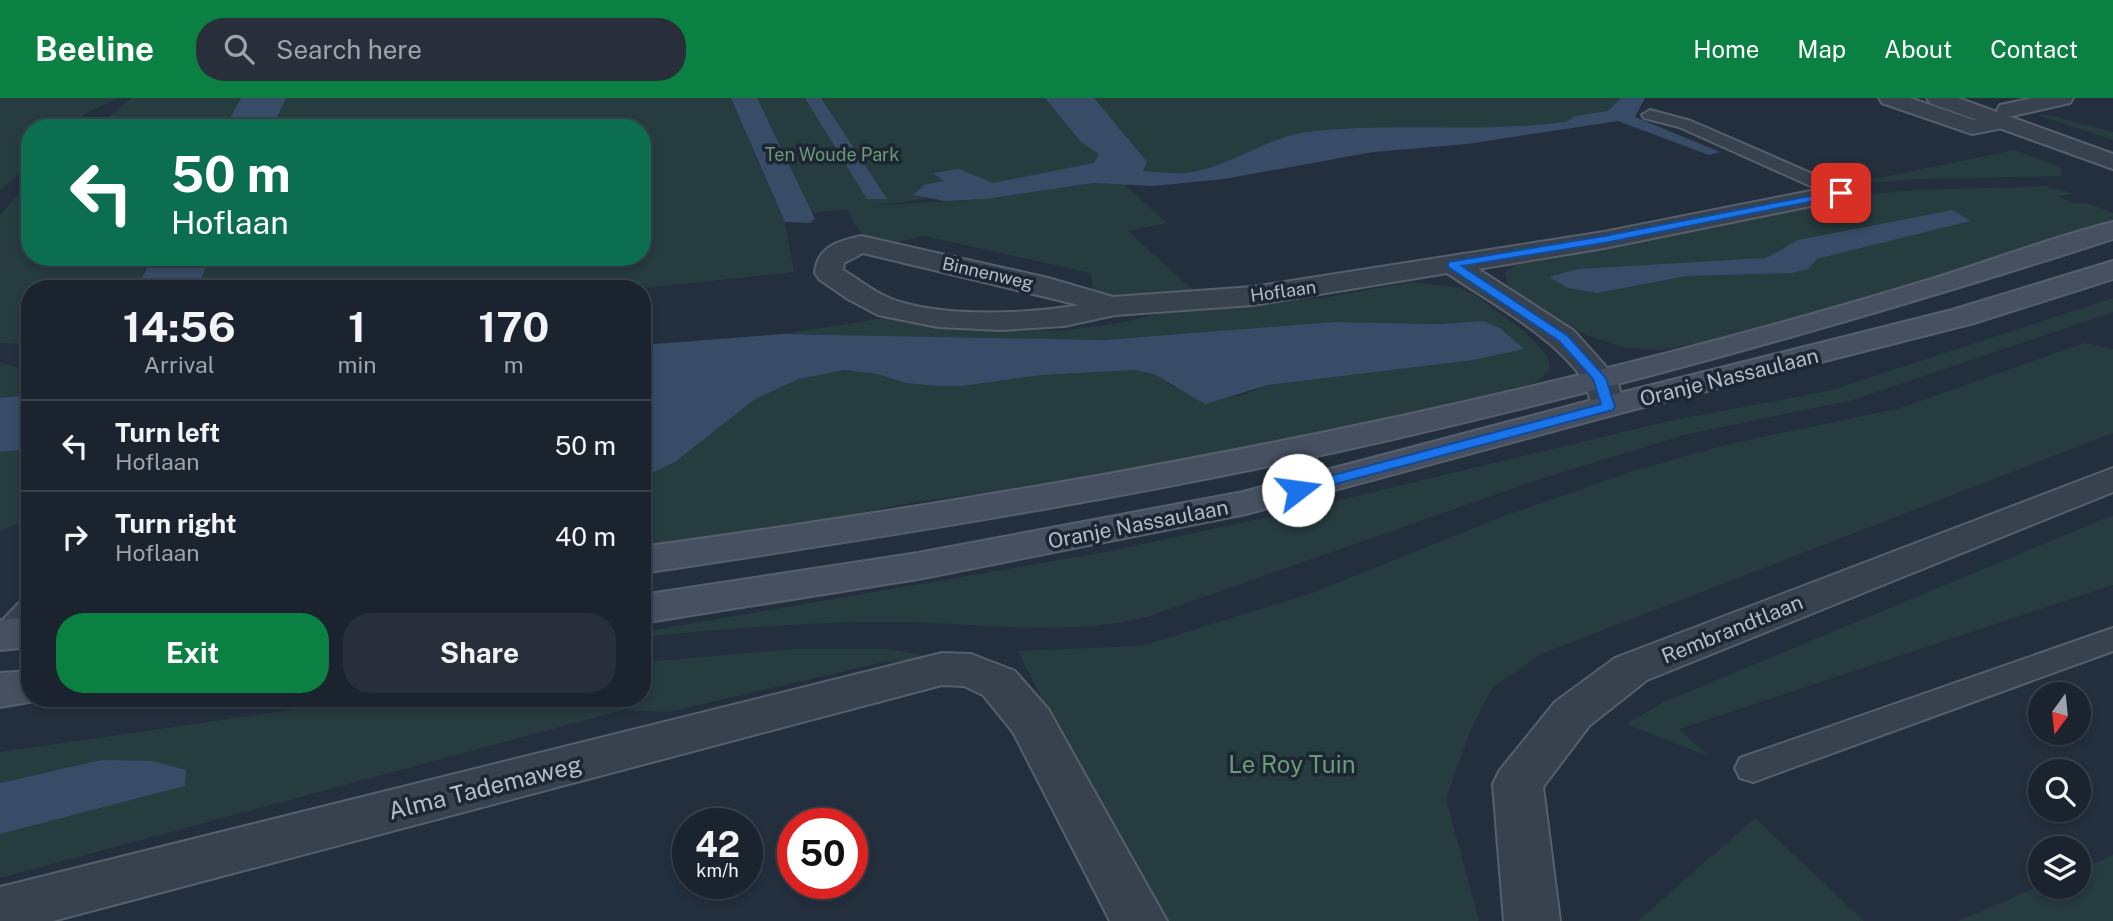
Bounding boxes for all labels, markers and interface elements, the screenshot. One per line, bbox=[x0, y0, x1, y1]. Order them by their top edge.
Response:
search box bbox=[196, 18, 686, 81]
text: Beeline bbox=[35, 30, 154, 68]
icon: search bbox=[220, 30, 258, 68]
text: Search here bbox=[276, 34, 422, 65]
text: Home bbox=[1693, 35, 1759, 63]
text: Map bbox=[1797, 35, 1846, 63]
text: About bbox=[1884, 35, 1952, 63]
text: Contact bbox=[1990, 35, 2078, 63]
park label: Ten Woude Park bbox=[765, 144, 899, 165]
text: 50 m bbox=[171, 145, 291, 203]
icon: left bbox=[56, 147, 147, 238]
pin bbox=[1811, 163, 1871, 223]
icon: arrive bbox=[1822, 174, 1860, 212]
text: Hoflaan bbox=[171, 204, 289, 241]
street label: Binnenweg bbox=[940, 252, 1036, 294]
street label: Hoflaan bbox=[1249, 276, 1317, 306]
text: 14:56 bbox=[123, 302, 236, 351]
text: 1 bbox=[348, 302, 366, 351]
text: 170 bbox=[478, 302, 549, 351]
street label: Oranje Nassaulaan bbox=[1637, 343, 1821, 411]
text: Arrival bbox=[144, 351, 215, 378]
text: min bbox=[337, 351, 377, 378]
text: m bbox=[504, 351, 524, 378]
text: Turn left bbox=[115, 417, 220, 448]
icon: left bbox=[56, 427, 94, 465]
text: 50 m bbox=[555, 430, 616, 461]
text: Hoflaan bbox=[115, 448, 200, 475]
position arrow bbox=[1261, 453, 1335, 527]
street label: Oranje Nassaulaan bbox=[1046, 494, 1230, 554]
text: Turn right bbox=[115, 508, 237, 539]
icon: right bbox=[56, 518, 94, 556]
text: 40 m bbox=[555, 521, 616, 552]
text: Hoflaan bbox=[115, 539, 200, 566]
street label: Rembrandtlaan bbox=[1658, 589, 1806, 669]
button: Exit bbox=[56, 613, 329, 693]
button: Share bbox=[343, 613, 616, 693]
north arrow bbox=[2028, 682, 2091, 746]
map controls bbox=[2028, 682, 2091, 899]
street label: Alma Tademaweg bbox=[385, 749, 585, 825]
park label: Le Roy Tuin bbox=[1228, 750, 1356, 778]
button: search bbox=[2028, 759, 2091, 822]
speed limit sign: 50 bbox=[777, 808, 868, 899]
text: 42 bbox=[695, 824, 740, 865]
button: layers bbox=[2028, 836, 2091, 899]
text: km/h bbox=[696, 860, 739, 881]

